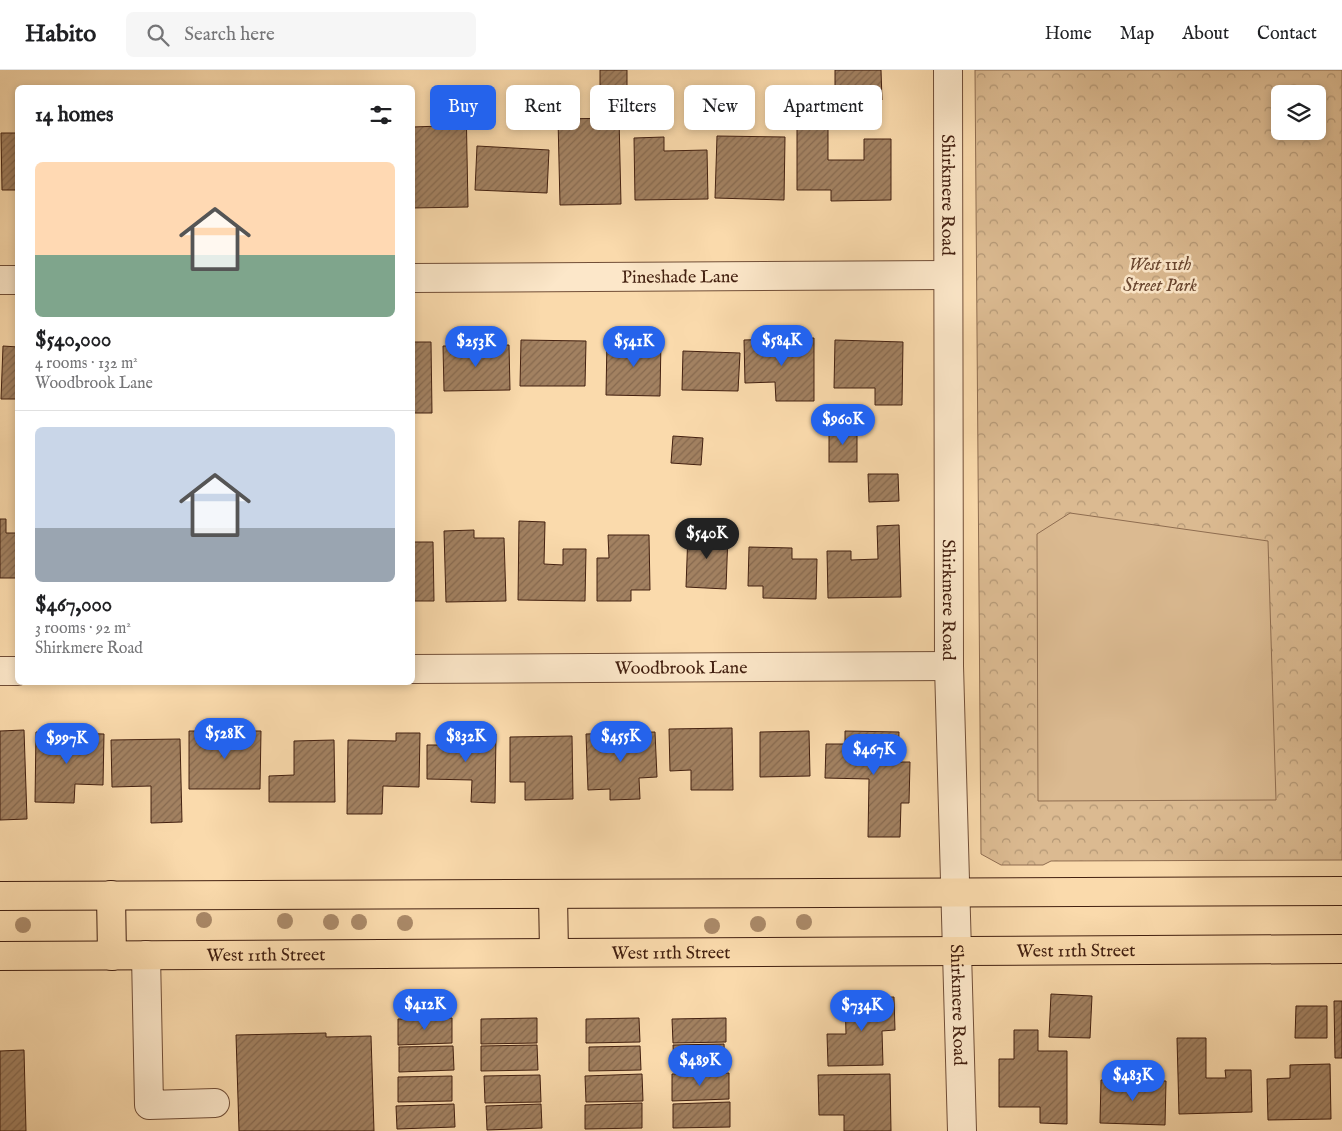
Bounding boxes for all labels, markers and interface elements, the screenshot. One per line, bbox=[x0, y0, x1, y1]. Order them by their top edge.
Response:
search box bbox=[126, 12, 476, 57]
text: Habito bbox=[25, 19, 96, 50]
icon: search bbox=[144, 21, 172, 49]
text: Search here bbox=[184, 23, 275, 47]
text: Home bbox=[1045, 23, 1092, 46]
text: Map bbox=[1120, 23, 1154, 46]
text: About bbox=[1182, 23, 1229, 46]
text: Contact bbox=[1257, 23, 1317, 46]
chip: Buy bbox=[430, 85, 496, 130]
chip: Rent bbox=[506, 85, 580, 130]
chip: Filters bbox=[590, 85, 674, 130]
chip: New bbox=[684, 85, 755, 130]
chip: Apartment bbox=[765, 85, 882, 130]
map controls bbox=[1271, 85, 1326, 140]
button: layers bbox=[1271, 85, 1326, 140]
icon: filters bbox=[367, 101, 395, 129]
text: 14 homes bbox=[35, 102, 113, 129]
street label: Shirkmere Road bbox=[935, 134, 958, 256]
icon: home bbox=[170, 194, 260, 284]
park label: West 11th Street Park bbox=[1123, 254, 1197, 298]
street label: Pineshade Lane bbox=[621, 266, 739, 290]
pin: $584K bbox=[747, 324, 817, 367]
pin: $253K bbox=[441, 326, 511, 368]
pin: $541K bbox=[599, 326, 669, 368]
text: $540,000 bbox=[35, 327, 111, 354]
text: $584K bbox=[762, 331, 802, 351]
text: $253K bbox=[456, 332, 496, 352]
text: $541K bbox=[614, 332, 654, 352]
text: 4 rooms · 132 m² bbox=[35, 354, 138, 374]
text: Woodbrook Lane bbox=[35, 374, 153, 394]
pin: $960K bbox=[808, 404, 878, 446]
text: $960K bbox=[822, 410, 864, 430]
icon: home bbox=[170, 460, 260, 550]
pin: $540K bbox=[672, 518, 742, 560]
text: $540K bbox=[686, 524, 728, 544]
street label: Shirkmere Road bbox=[936, 539, 959, 661]
text: $467,000 bbox=[35, 592, 112, 619]
text: 3 rooms · 92 m² bbox=[35, 619, 131, 639]
text: Shirkmere Road bbox=[35, 639, 143, 659]
street label: Woodbrook Lane bbox=[615, 657, 747, 681]
pin: $528K bbox=[190, 718, 260, 760]
pin: $832K bbox=[431, 720, 501, 763]
pin: $455K bbox=[586, 720, 656, 763]
pin: $997K bbox=[32, 722, 102, 765]
text: $528K bbox=[205, 724, 245, 744]
text: $832K bbox=[446, 727, 486, 747]
text: $455K bbox=[601, 727, 641, 747]
text: $997K bbox=[46, 729, 88, 749]
pin: $467K bbox=[839, 734, 909, 776]
text: $467K bbox=[853, 740, 895, 760]
street label: West 11th Street bbox=[1016, 940, 1135, 964]
street label: West 11th Street bbox=[611, 942, 731, 966]
street label: West 11th Street bbox=[206, 944, 326, 968]
street label: Shirkmere Road bbox=[944, 944, 970, 1066]
pin: $412K bbox=[390, 988, 460, 1031]
pin: $734K bbox=[827, 990, 897, 1032]
text: $412K bbox=[404, 995, 446, 1015]
text: $734K bbox=[841, 996, 883, 1016]
pin: $489K bbox=[665, 1044, 735, 1087]
text: $489K bbox=[679, 1051, 721, 1071]
pin: $483K bbox=[1098, 1060, 1168, 1102]
text: $483K bbox=[1113, 1066, 1153, 1086]

